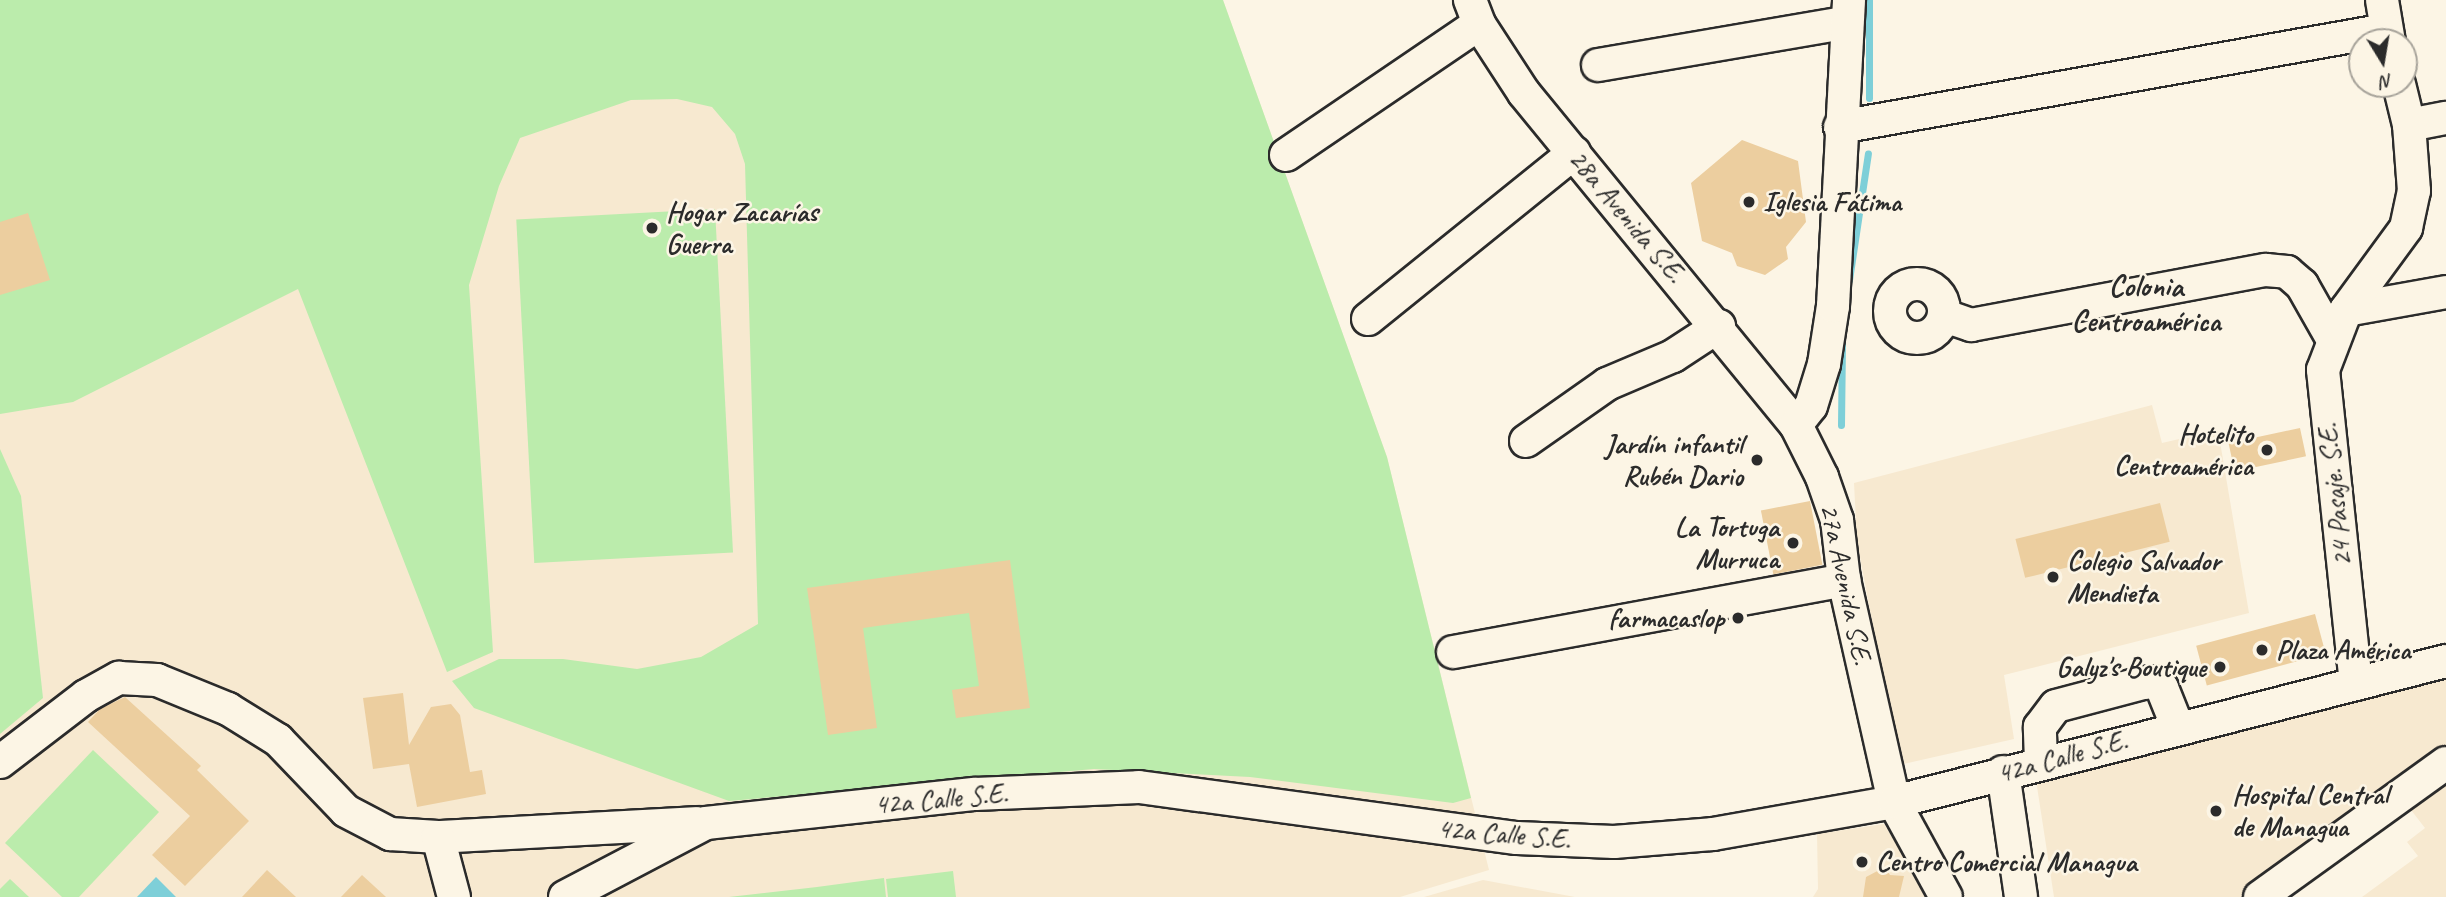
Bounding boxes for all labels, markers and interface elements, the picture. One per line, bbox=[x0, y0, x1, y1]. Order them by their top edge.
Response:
north arrow bbox=[2348, 28, 2418, 98]
text: N bbox=[2379, 69, 2395, 95]
street label: 28a Avenida S.E. bbox=[1562, 143, 1692, 289]
place label: Iglesia Fátima bbox=[1763, 185, 1901, 219]
marker: Iglesia Fátima bbox=[1741, 194, 1757, 210]
place label: Hogar Zacarías Guerra bbox=[666, 195, 817, 261]
marker: Hogar Zacarías Guerra bbox=[644, 220, 660, 236]
district label: Colonia Centroamérica bbox=[2071, 268, 2221, 338]
place label: Hotelito Centroamérica bbox=[2114, 417, 2253, 483]
street label: 24 Pasaje. S.E. bbox=[2311, 422, 2359, 568]
place label: Jardín infantil Rubén Dario bbox=[1605, 427, 1743, 493]
marker: Hotelito Centroamérica bbox=[2259, 442, 2275, 458]
marker: Jardín infantil Rubén Dario bbox=[1749, 452, 1765, 468]
street label: 27a Avenida S.E. bbox=[1813, 501, 1879, 667]
place label: La Tortuga Murruca bbox=[1676, 510, 1779, 576]
marker: La Tortuga Murruca bbox=[1785, 535, 1801, 551]
place label: Colegio Salvador Mendieta bbox=[2067, 544, 2221, 610]
marker: Colegio Salvador Mendieta bbox=[2045, 569, 2061, 585]
place label: farmacaslop bbox=[1608, 601, 1724, 635]
marker: farmacaslop bbox=[1730, 610, 1746, 626]
place label: Plaza América bbox=[2276, 633, 2411, 667]
marker: Plaza América bbox=[2254, 642, 2270, 658]
place label: Galyz's Boutique bbox=[2056, 650, 2206, 684]
marker: Galyz's Boutique bbox=[2212, 659, 2228, 675]
street label: 42a Calle S.E. bbox=[1993, 723, 2131, 791]
street label: 42a Calle S.E. bbox=[873, 776, 1009, 822]
place label: Hospital Central de Managua bbox=[2232, 778, 2388, 844]
marker: Hospital Central de Managua bbox=[2206, 801, 2226, 821]
street label: 42a Calle S.E. bbox=[1436, 811, 1572, 857]
place label: Centro Comercial Managua bbox=[1876, 845, 2137, 879]
marker: Centro Comercial Managua bbox=[1854, 854, 1870, 870]

